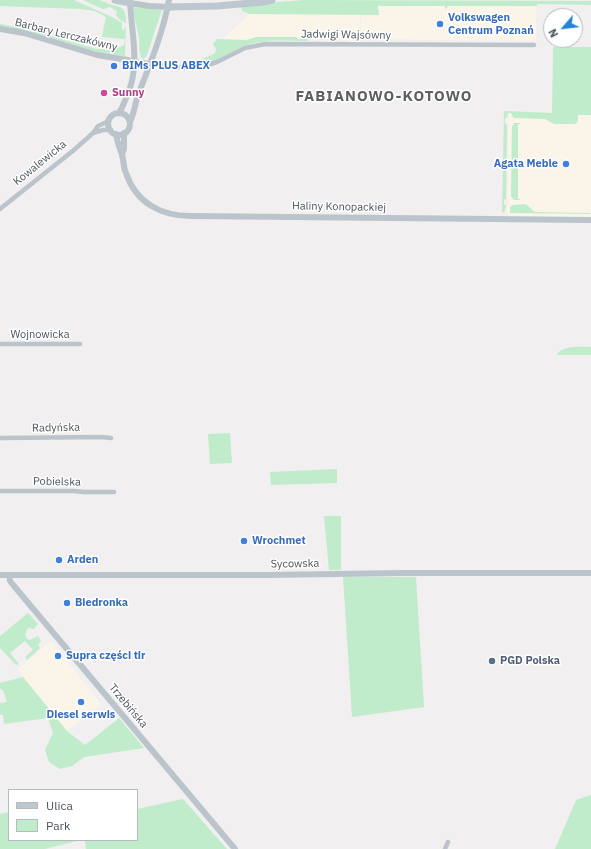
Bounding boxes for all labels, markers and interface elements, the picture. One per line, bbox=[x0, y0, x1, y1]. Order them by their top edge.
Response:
north arrow bbox=[543, 8, 583, 48]
place label: Volkswagen Centrum Poznań bbox=[448, 11, 534, 37]
street label: Barbary Lerczakówny bbox=[13, 16, 119, 54]
marker: Volkswagen Centrum Poznań bbox=[435, 19, 445, 29]
text: N bbox=[545, 26, 561, 40]
street label: Jadwigi Wajsówny bbox=[301, 28, 391, 42]
place label: BIMs PLUS ABEX bbox=[122, 59, 210, 73]
marker: BIMs PLUS ABEX bbox=[109, 61, 119, 71]
place label: Sunny bbox=[112, 86, 144, 100]
marker: Sunny bbox=[99, 88, 109, 98]
district label: FABIANOWO-KOTOWO bbox=[296, 88, 472, 106]
street label: Kowalewicka bbox=[11, 138, 69, 188]
place label: Agata Meble bbox=[494, 157, 558, 171]
marker: Agata Meble bbox=[561, 159, 571, 169]
street label: Haliny Konopackiej bbox=[292, 200, 386, 214]
street label: Wojnowicka bbox=[10, 328, 70, 342]
street label: Radyńska bbox=[32, 421, 80, 435]
street label: Pobielska bbox=[33, 475, 81, 489]
place label: Wrochmet bbox=[252, 534, 306, 548]
marker: Wrochmet bbox=[239, 536, 249, 546]
place label: Arden bbox=[67, 553, 98, 567]
marker: Arden bbox=[54, 555, 64, 565]
street label: Sycowska bbox=[270, 557, 320, 571]
place label: Biedronka bbox=[75, 596, 128, 610]
marker: Biedronka bbox=[62, 598, 72, 608]
place label: Supra części tir bbox=[66, 649, 145, 663]
marker: Supra części tir bbox=[53, 651, 63, 661]
place label: PGD Polska bbox=[500, 654, 560, 668]
marker: PGD Polska bbox=[487, 656, 497, 666]
street label: Trzebińska bbox=[106, 681, 150, 731]
marker: Diesel serwis bbox=[76, 697, 86, 707]
place label: Diesel serwis bbox=[47, 708, 115, 722]
legend bbox=[8, 789, 138, 841]
text: Ulica bbox=[46, 798, 73, 813]
text: Park bbox=[46, 818, 70, 833]

